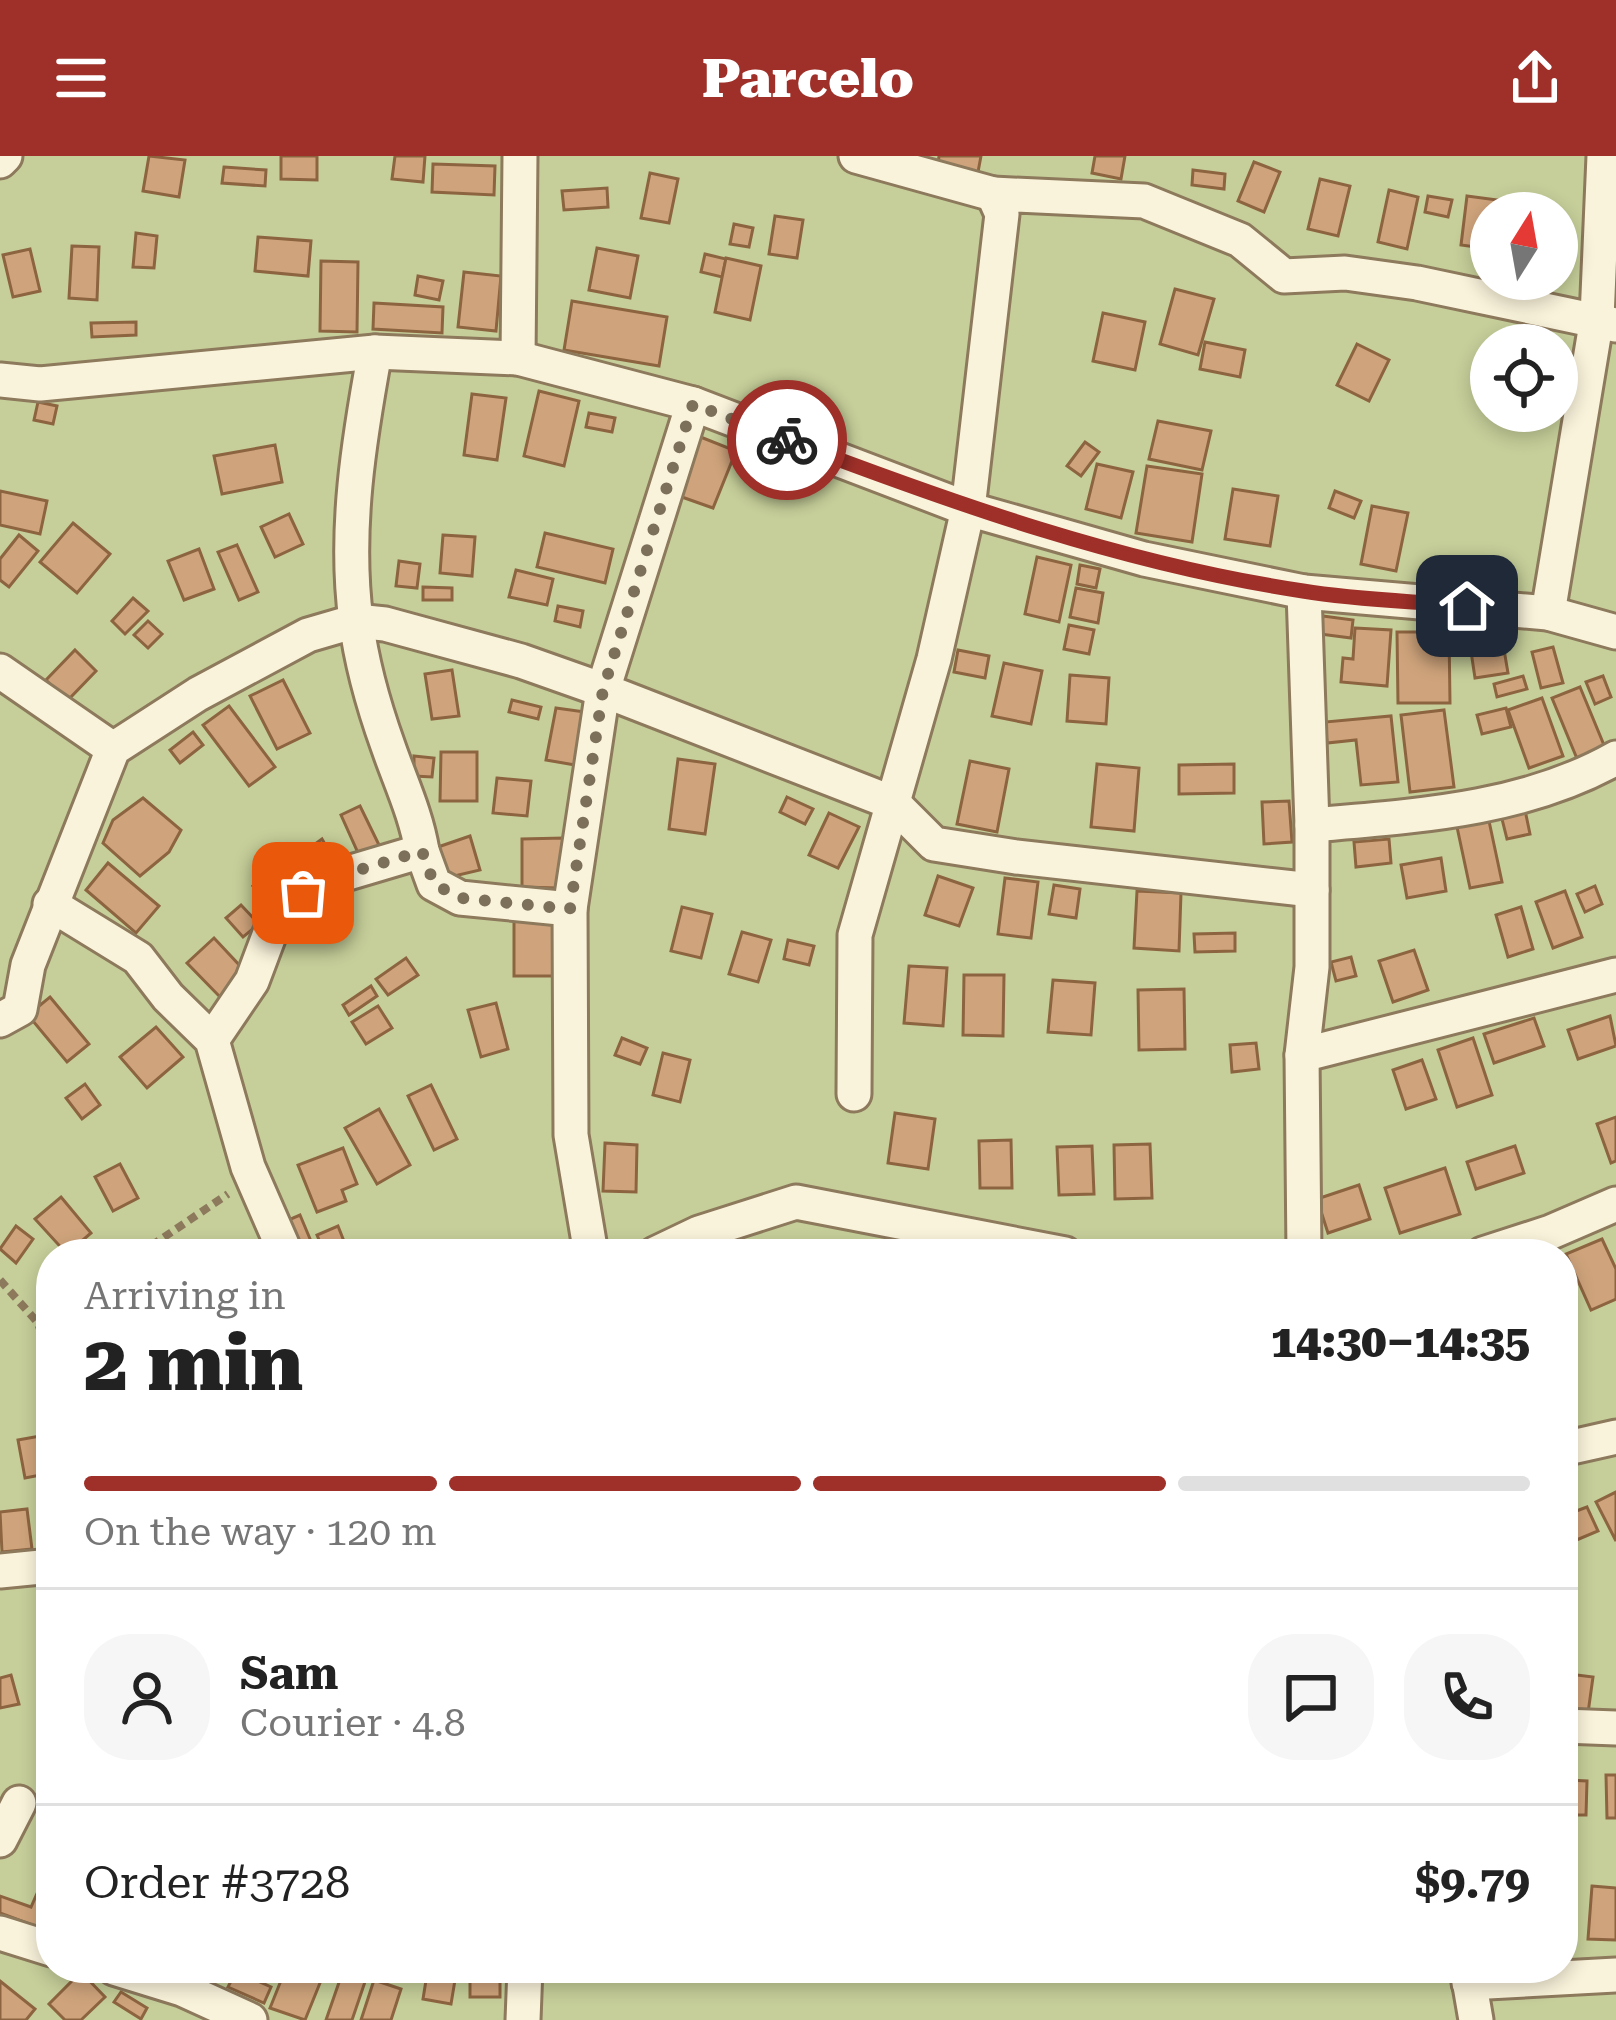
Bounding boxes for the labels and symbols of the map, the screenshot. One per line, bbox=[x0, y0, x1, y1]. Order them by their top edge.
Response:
north arrow bbox=[1470, 192, 1578, 300]
courier bbox=[727, 380, 847, 500]
pin bbox=[1416, 555, 1518, 657]
pin bbox=[252, 842, 354, 944]

